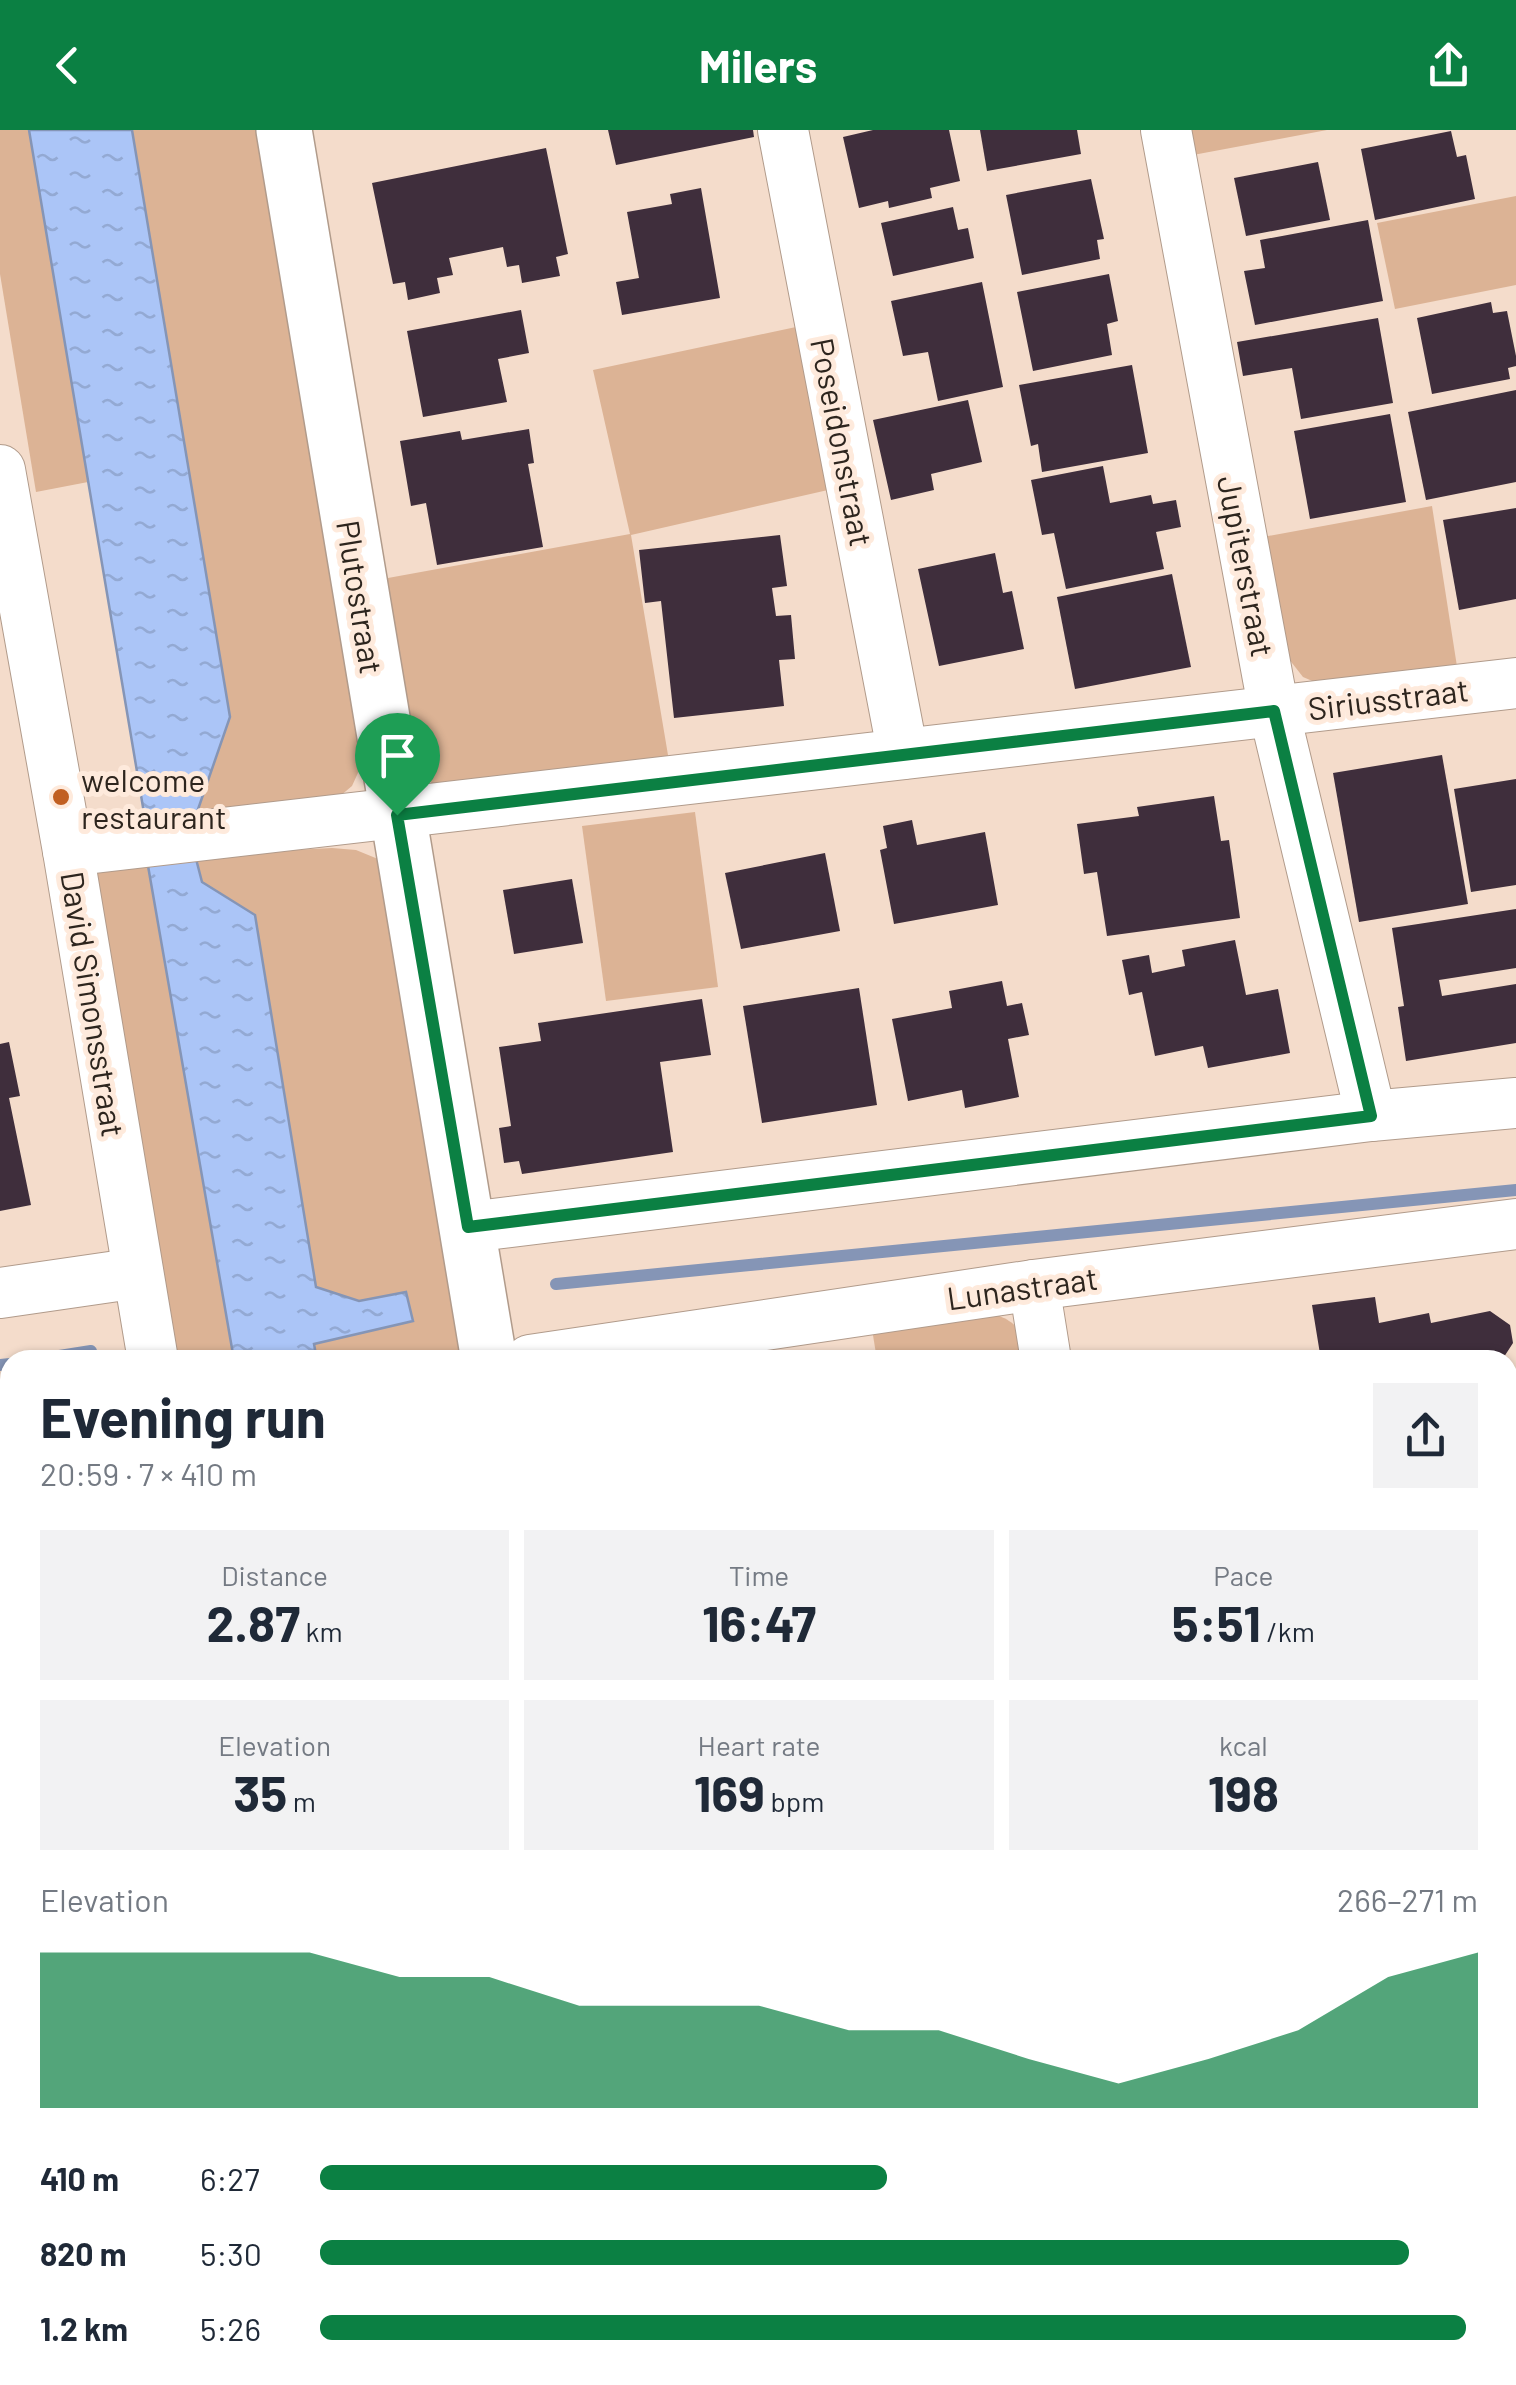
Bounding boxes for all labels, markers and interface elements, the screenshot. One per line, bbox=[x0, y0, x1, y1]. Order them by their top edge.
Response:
icon: back bbox=[40, 38, 95, 93]
text: Milers bbox=[699, 38, 817, 92]
icon: share bbox=[1421, 38, 1476, 93]
street label: Poseidonstraat bbox=[804, 335, 882, 549]
street label: Jupiterstraat bbox=[1211, 472, 1283, 660]
street label: Plutostraat bbox=[330, 518, 392, 676]
street label: Siriusstraat bbox=[1306, 669, 1470, 727]
pin bbox=[355, 713, 440, 816]
icon: arrive bbox=[370, 728, 425, 783]
place label: welcome restaurant bbox=[81, 760, 227, 835]
marker: welcome restaurant bbox=[50, 786, 72, 808]
street label: David Simonsstraat bbox=[54, 868, 134, 1140]
street label: Lunastraat bbox=[944, 1258, 1100, 1316]
text: Evening run bbox=[40, 1383, 326, 1449]
button: share bbox=[1373, 1383, 1478, 1488]
text: 20:59 · 7 × 410 m bbox=[40, 1454, 257, 1492]
text: Distance bbox=[221, 1558, 328, 1592]
text: Time bbox=[729, 1558, 789, 1592]
text: Pace bbox=[1213, 1558, 1273, 1592]
text: 2.87 bbox=[207, 1592, 300, 1652]
text: 16:47 bbox=[702, 1592, 816, 1652]
text: 5:51 bbox=[1172, 1592, 1261, 1652]
text: km bbox=[300, 1614, 343, 1648]
text: /km bbox=[1261, 1614, 1315, 1648]
text: Elevation bbox=[218, 1728, 331, 1762]
text: Heart rate bbox=[698, 1728, 820, 1762]
text: kcal bbox=[1219, 1728, 1268, 1762]
text: 35 bbox=[233, 1762, 287, 1822]
text: 169 bbox=[694, 1762, 765, 1822]
text: 198 bbox=[1208, 1762, 1279, 1822]
text: m bbox=[287, 1784, 316, 1818]
text: bpm bbox=[765, 1784, 824, 1818]
text: Elevation bbox=[40, 1880, 169, 1918]
text: 266–271 m bbox=[1337, 1880, 1478, 1918]
text: 410 m bbox=[40, 2159, 119, 2197]
text: 6:27 bbox=[200, 2159, 260, 2197]
text: 820 m bbox=[40, 2234, 127, 2272]
text: 5:30 bbox=[200, 2234, 262, 2272]
text: 1.2 km bbox=[40, 2309, 128, 2347]
text: 5:26 bbox=[200, 2309, 261, 2347]

